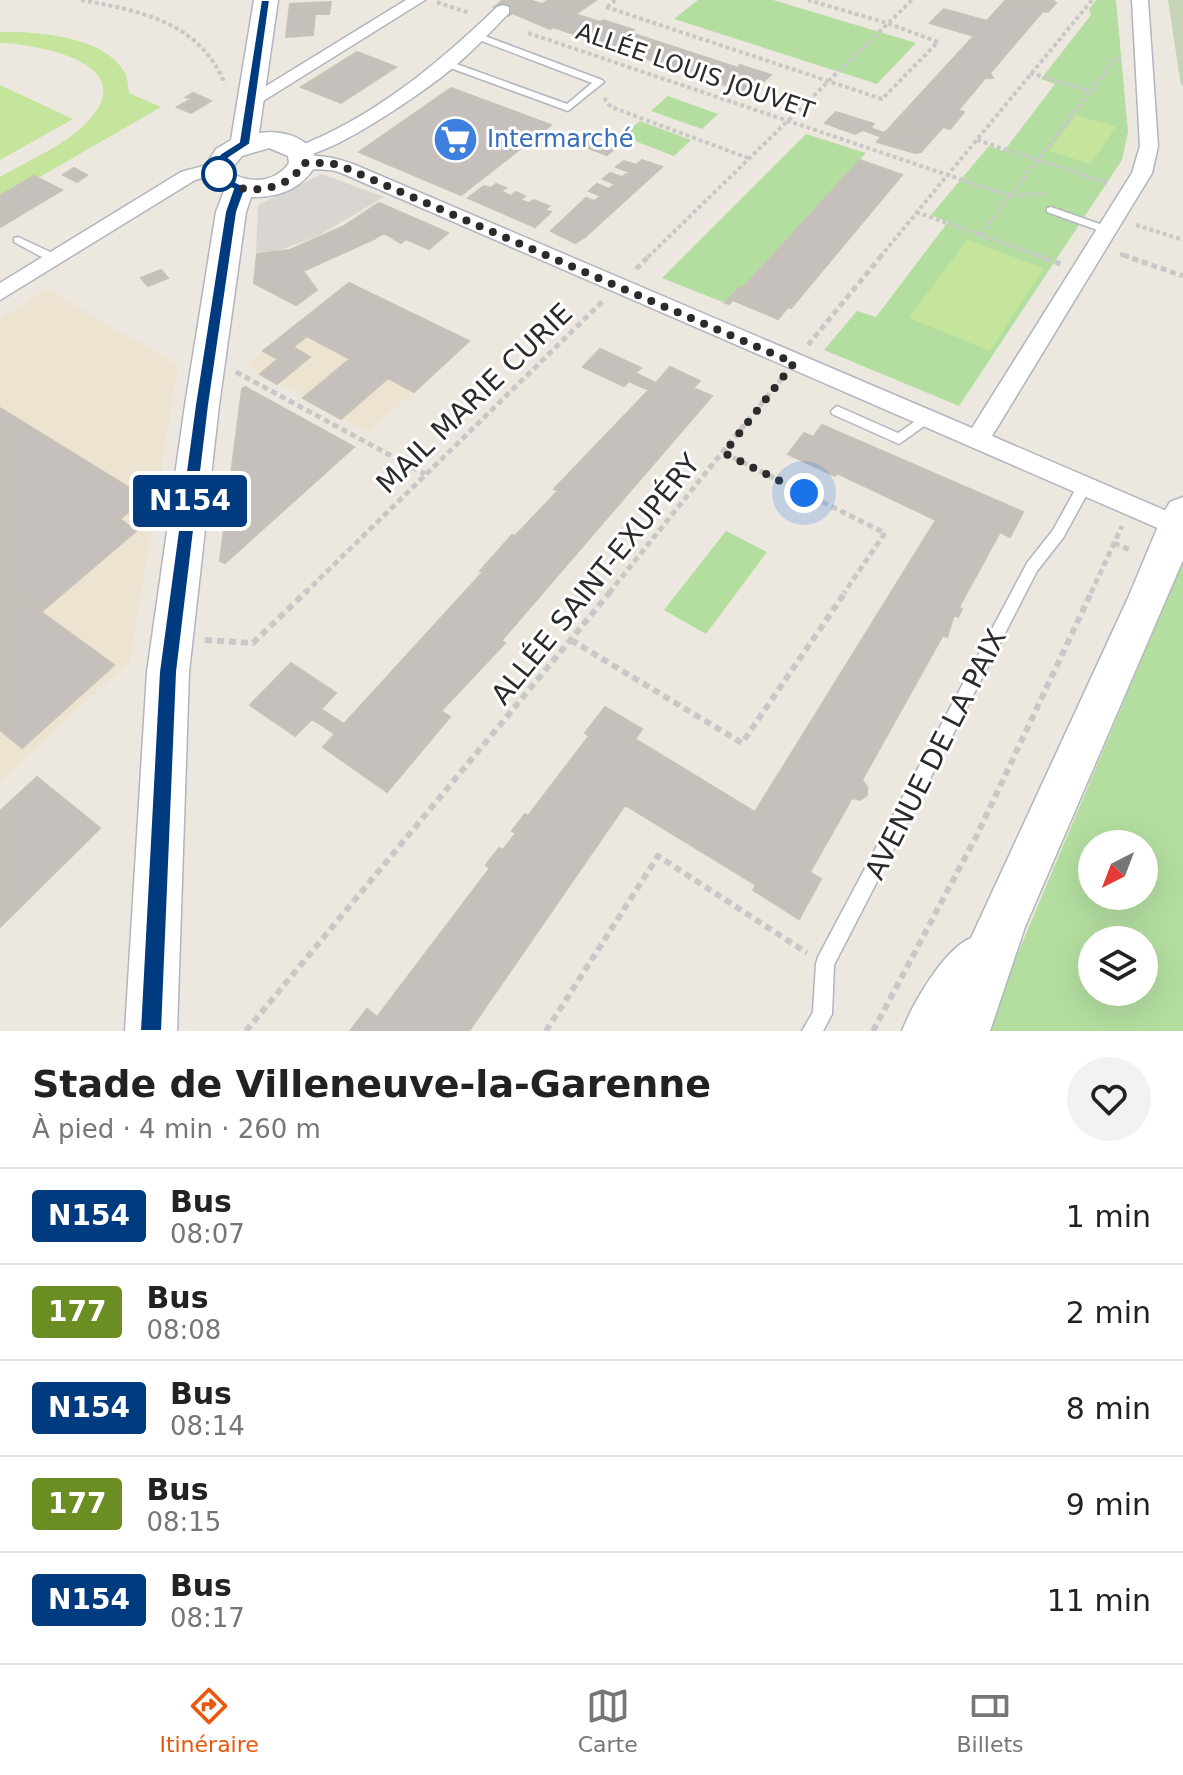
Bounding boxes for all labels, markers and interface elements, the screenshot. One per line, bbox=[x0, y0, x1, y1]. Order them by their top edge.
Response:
street label: ALLÉE LOUIS JOUVET bbox=[572, 16, 818, 125]
supermarket icon: Intermarché bbox=[432, 115, 480, 163]
place label: Intermarché bbox=[487, 125, 634, 153]
unlabelled marker bbox=[202, 157, 236, 191]
street label: MAIL MARIE CURIE bbox=[370, 296, 579, 500]
street label: ALLÉE SAINT-EXUPÉRY bbox=[483, 446, 707, 711]
your location bbox=[784, 473, 824, 513]
line badge: N154 bbox=[134, 475, 246, 527]
text: N154 bbox=[149, 484, 231, 517]
street label: AVENUE DE LA PAIX bbox=[858, 624, 1013, 885]
north arrow bbox=[1078, 830, 1158, 910]
map controls bbox=[1078, 830, 1158, 1006]
button: layers bbox=[1078, 926, 1158, 1006]
button: heart bbox=[1067, 1057, 1151, 1141]
text: Stade de Villeneuve-la-Garenne bbox=[32, 1062, 711, 1106]
text: À pied · 4 min · 260 m bbox=[32, 1114, 321, 1144]
text: Bus bbox=[170, 1184, 232, 1219]
text: N154 bbox=[48, 1199, 130, 1232]
text: 1 min bbox=[1066, 1199, 1151, 1234]
text: 08:07 bbox=[170, 1219, 245, 1249]
text: Bus bbox=[146, 1280, 209, 1315]
text: 177 bbox=[48, 1295, 106, 1328]
text: 2 min bbox=[1066, 1295, 1151, 1330]
text: 08:08 bbox=[146, 1315, 221, 1345]
text: Bus bbox=[170, 1376, 232, 1411]
text: N154 bbox=[48, 1391, 130, 1424]
text: 8 min bbox=[1066, 1391, 1151, 1426]
text: 08:14 bbox=[170, 1411, 245, 1441]
text: Bus bbox=[146, 1472, 209, 1507]
text: 177 bbox=[48, 1487, 106, 1520]
text: 9 min bbox=[1066, 1487, 1151, 1522]
text: 08:15 bbox=[146, 1507, 221, 1537]
text: Bus bbox=[170, 1568, 232, 1603]
text: N154 bbox=[48, 1583, 130, 1616]
text: 11 min bbox=[1047, 1583, 1151, 1618]
text: 08:17 bbox=[170, 1603, 245, 1633]
tab: Itinéraire bbox=[159, 1684, 259, 1757]
tab: Carte bbox=[578, 1684, 638, 1757]
tab: Billets bbox=[957, 1684, 1024, 1757]

